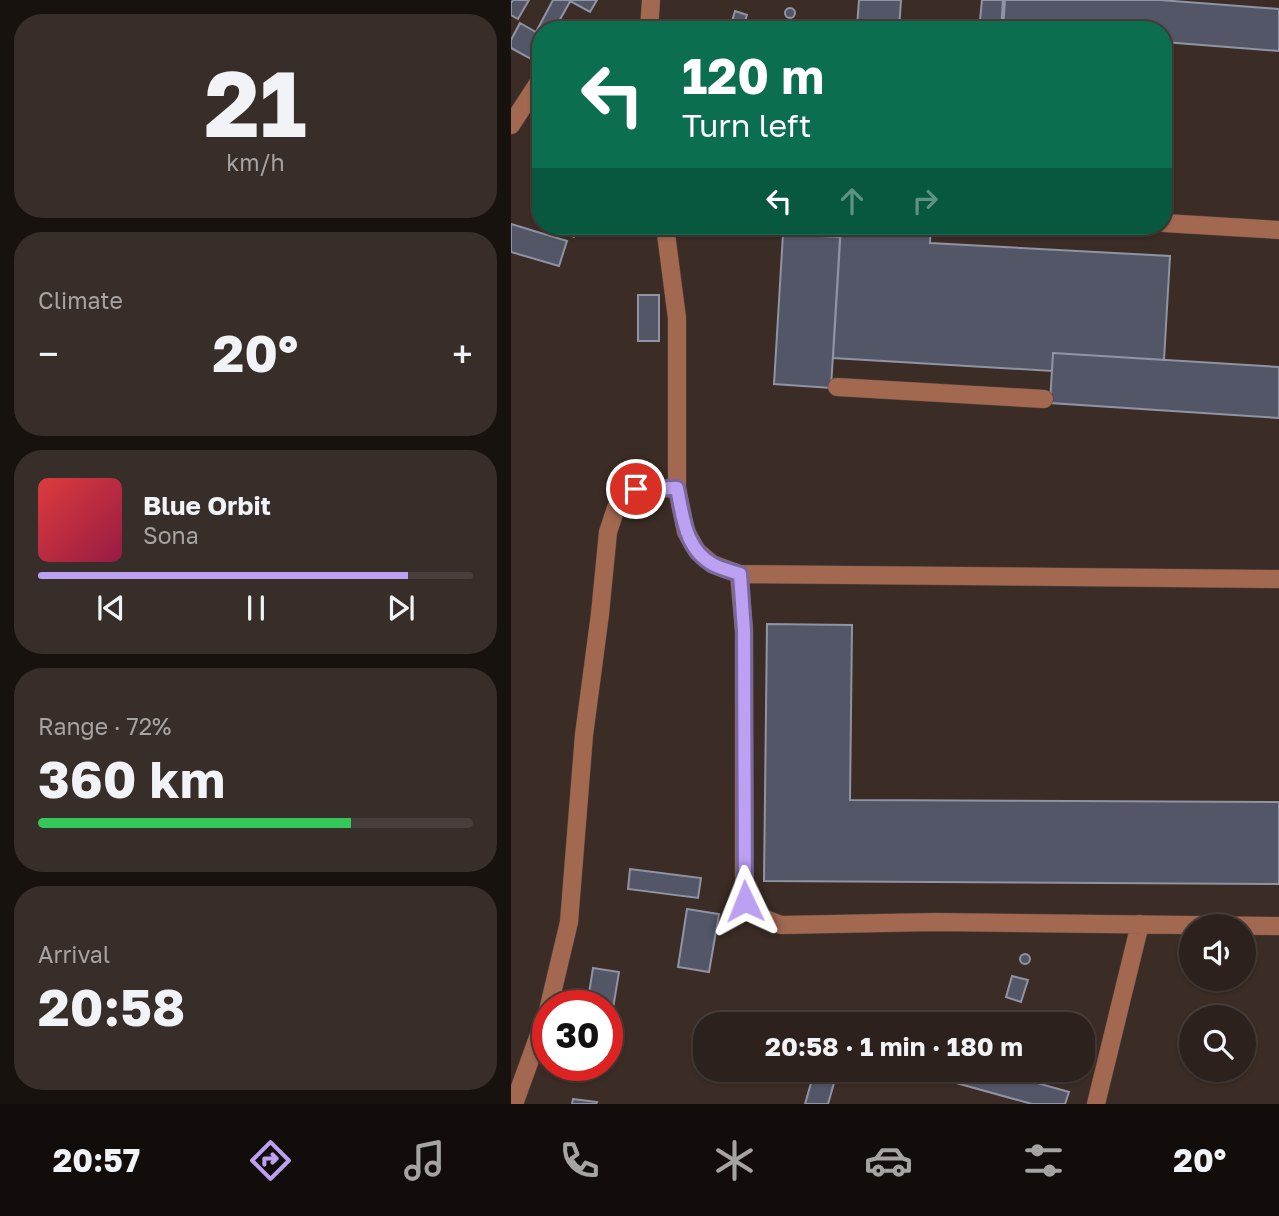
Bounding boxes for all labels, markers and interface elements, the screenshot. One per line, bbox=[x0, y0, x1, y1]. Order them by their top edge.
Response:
text: 120 m bbox=[682, 46, 824, 105]
text: 21 bbox=[204, 48, 307, 157]
icon: left bbox=[567, 49, 658, 140]
text: Turn left bbox=[682, 106, 811, 144]
text: km/h bbox=[226, 148, 285, 176]
icon: left bbox=[760, 182, 798, 220]
icon: ahead bbox=[833, 182, 871, 220]
icon: right bbox=[906, 182, 944, 220]
text: Climate bbox=[38, 286, 123, 314]
text: 20° bbox=[213, 321, 298, 383]
text: − bbox=[38, 331, 59, 376]
text: + bbox=[452, 331, 473, 376]
pin bbox=[606, 459, 666, 519]
icon: arrive bbox=[617, 470, 655, 508]
text: Blue Orbit bbox=[143, 490, 271, 521]
text: Sona bbox=[143, 521, 199, 549]
icon: previous bbox=[92, 589, 130, 627]
icon: pause bbox=[237, 589, 275, 627]
icon: next bbox=[382, 589, 420, 627]
text: Range · 72% bbox=[38, 712, 171, 740]
text: 360 km bbox=[38, 747, 225, 809]
position arrow bbox=[708, 864, 782, 938]
map controls bbox=[1179, 914, 1256, 1082]
button: sound bbox=[1179, 914, 1256, 991]
text: Arrival bbox=[38, 940, 110, 968]
text: 20:58 bbox=[38, 975, 185, 1037]
speed limit sign: 30 bbox=[532, 990, 623, 1081]
button: search bbox=[1179, 1005, 1256, 1082]
text: 20:58 · 1 min · 180 m bbox=[765, 1031, 1023, 1062]
icon: directions bbox=[246, 1136, 295, 1185]
icon: music bbox=[400, 1136, 449, 1185]
icon: phone bbox=[555, 1136, 604, 1185]
icon: climate bbox=[710, 1136, 759, 1185]
icon: car bbox=[864, 1136, 913, 1185]
icon: filters bbox=[1019, 1136, 1068, 1185]
text: 20:57 bbox=[53, 1141, 140, 1179]
text: 20° bbox=[1173, 1141, 1226, 1179]

